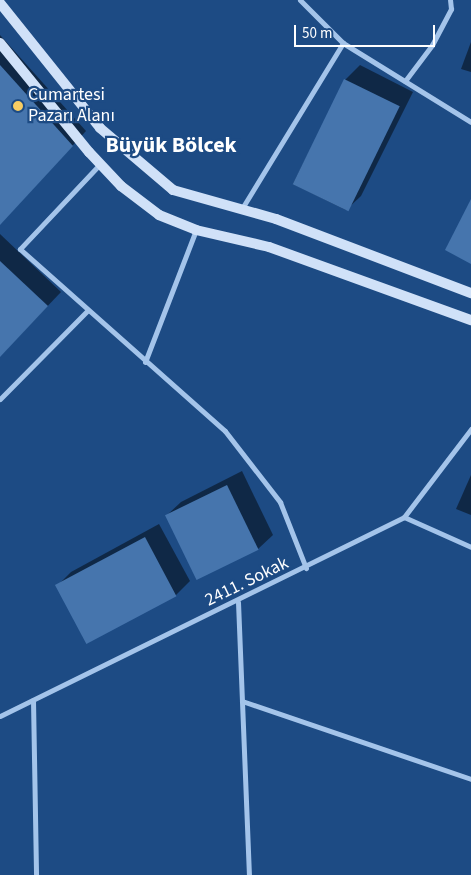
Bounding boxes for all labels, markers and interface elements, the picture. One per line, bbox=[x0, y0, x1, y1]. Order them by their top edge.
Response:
scale bar bbox=[296, 15, 437, 47]
text: 50 m bbox=[302, 23, 332, 44]
place label: Cumartesi Pazarı Alanı bbox=[28, 85, 115, 128]
marker: Cumartesi Pazarı Alanı bbox=[12, 100, 24, 112]
district label: Büyük Bölcek bbox=[105, 133, 237, 159]
street label: 2411. Sokak bbox=[202, 553, 292, 611]

